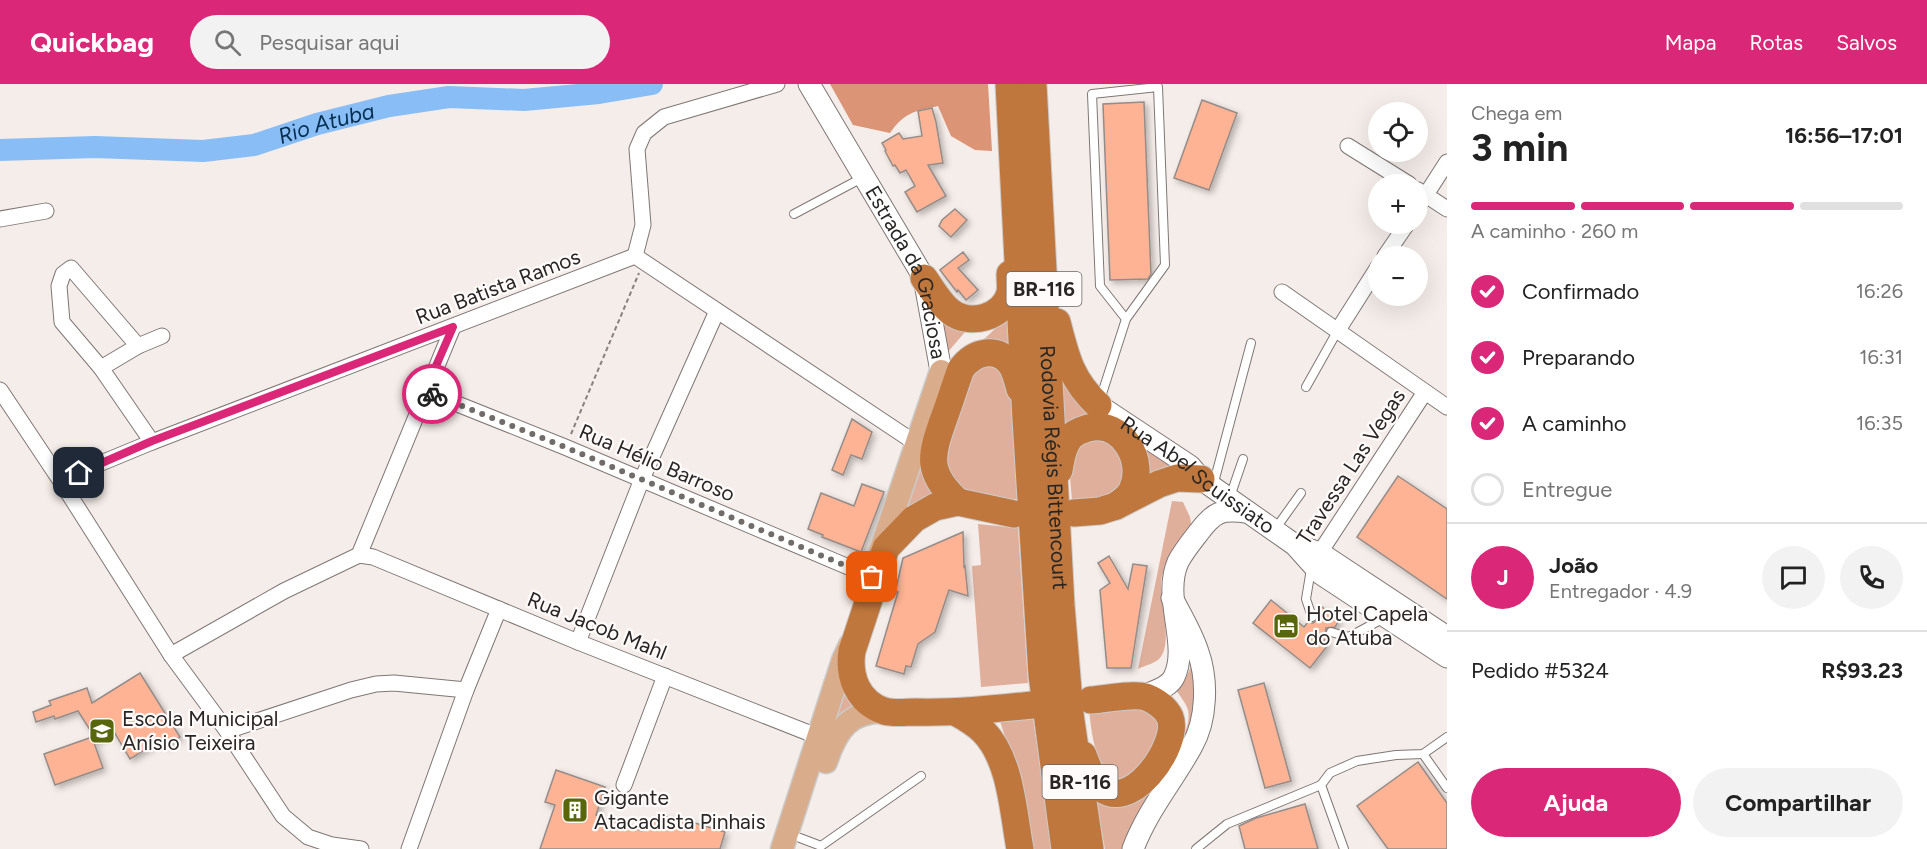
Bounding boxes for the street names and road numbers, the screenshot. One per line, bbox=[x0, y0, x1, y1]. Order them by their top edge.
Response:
street label: Estrada da Graciosa bbox=[860, 181, 952, 361]
street label: Rua Batista Ramos bbox=[412, 244, 584, 329]
road number: BR-116 bbox=[1006, 272, 1082, 306]
street label: Rodovia Régis Bittencourt bbox=[1035, 344, 1073, 591]
street label: Travessa Las Vegas bbox=[1291, 384, 1410, 549]
street label: Rua Abel Scuissiato bbox=[1116, 411, 1280, 539]
street label: Rua Hélio Barroso bbox=[576, 418, 739, 507]
street label: Rua Jacob Mahl bbox=[524, 586, 671, 665]
road number: BR-116 bbox=[1042, 765, 1118, 799]

